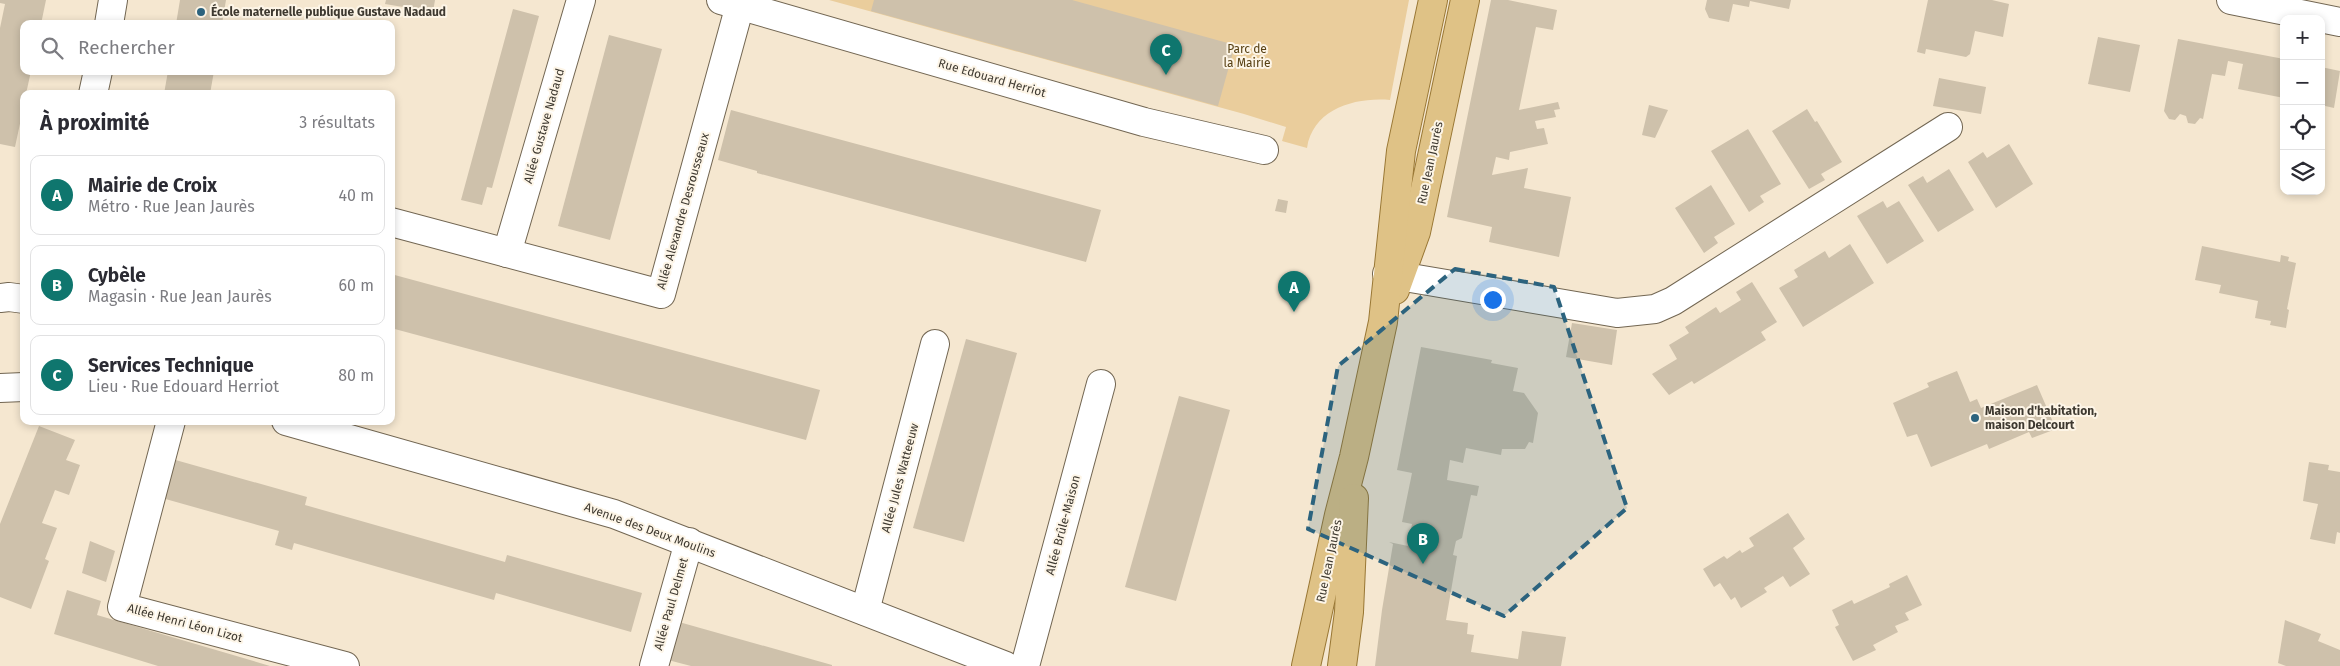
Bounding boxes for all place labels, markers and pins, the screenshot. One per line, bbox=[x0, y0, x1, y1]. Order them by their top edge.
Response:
place label: École maternelle publique Gustave Nadaud bbox=[211, 3, 446, 19]
marker: École maternelle publique Gustave Nadaud bbox=[195, 6, 207, 18]
pin: C bbox=[1150, 34, 1182, 75]
pin: A bbox=[1278, 271, 1310, 312]
place label: Maison d'habitation, maison Delcourt bbox=[1985, 404, 2097, 432]
marker: Maison d'habitation, maison Delcourt bbox=[1969, 412, 1981, 424]
pin: B bbox=[1407, 523, 1439, 564]

